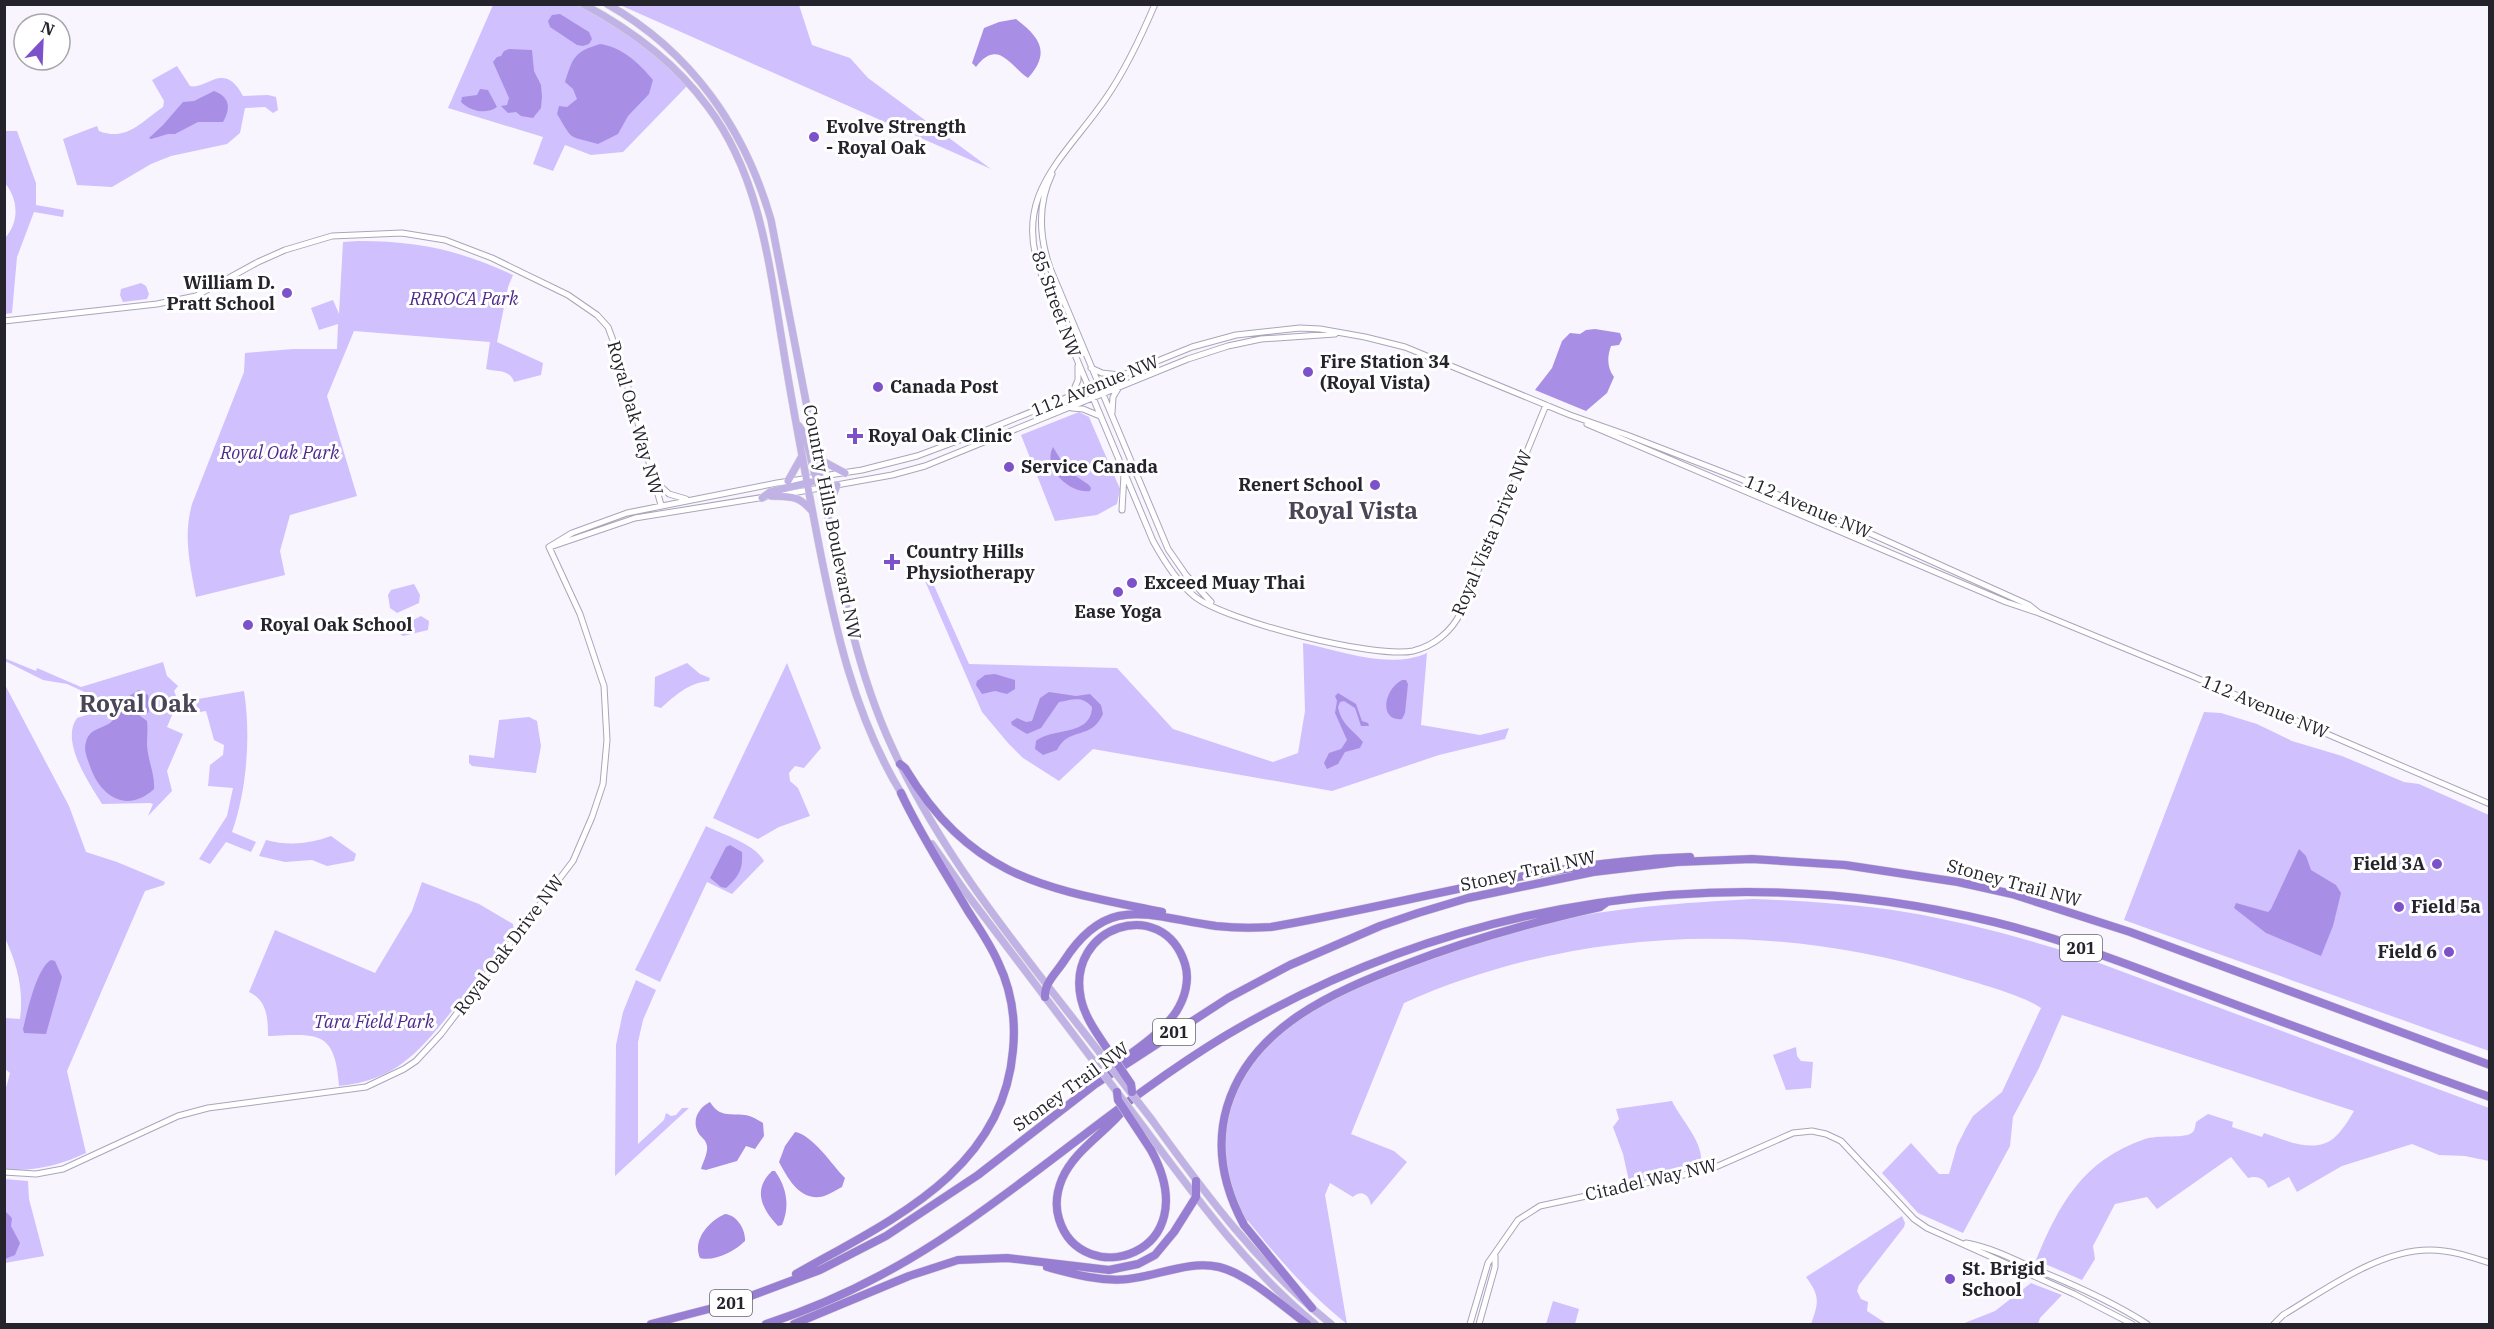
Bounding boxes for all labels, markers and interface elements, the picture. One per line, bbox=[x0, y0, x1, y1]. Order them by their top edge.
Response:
north arrow bbox=[12, 12, 72, 72]
text: N bbox=[38, 17, 58, 40]
place label: Evolve Strength - Royal Oak bbox=[826, 115, 966, 159]
marker: Evolve Strength - Royal Oak bbox=[807, 130, 821, 144]
street label: 85 Street NW bbox=[1027, 247, 1087, 361]
place label: William D. Pratt School bbox=[166, 271, 275, 315]
marker: William D. Pratt School bbox=[280, 286, 294, 300]
park label: RRROCA Park bbox=[409, 287, 519, 310]
street label: Royal Oak Way NW bbox=[602, 338, 669, 498]
street label: 112 Avenue NW bbox=[1028, 349, 1162, 422]
place label: Fire Station 34 (Royal Vista) bbox=[1320, 350, 1450, 394]
marker: Fire Station 34 (Royal Vista) bbox=[1301, 365, 1315, 379]
place label: Canada Post bbox=[890, 375, 998, 398]
marker: Canada Post bbox=[871, 380, 885, 394]
street label: Country Hills Boulevard NW bbox=[798, 403, 867, 642]
place label: Royal Oak Clinic bbox=[868, 424, 1012, 447]
marker: Royal Oak Clinic bbox=[846, 427, 864, 445]
park label: Royal Oak Park bbox=[219, 441, 340, 464]
street label: Royal Vista Drive NW bbox=[1446, 446, 1537, 619]
place label: Service Canada bbox=[1021, 455, 1158, 478]
marker: Service Canada bbox=[1002, 460, 1016, 474]
street label: 112 Avenue NW bbox=[1741, 469, 1876, 544]
place label: Renert School bbox=[1238, 473, 1363, 496]
marker: Renert School bbox=[1368, 478, 1382, 492]
district label: Royal Vista bbox=[1288, 494, 1418, 526]
place label: Country Hills Physiotherapy bbox=[906, 540, 1035, 584]
marker: Country Hills Physiotherapy bbox=[883, 553, 901, 571]
place label: Exceed Muay Thai bbox=[1144, 571, 1305, 594]
marker: Exceed Muay Thai bbox=[1125, 576, 1139, 590]
marker: Ease Yoga bbox=[1111, 585, 1125, 599]
place label: Ease Yoga bbox=[1074, 600, 1162, 623]
place label: Royal Oak School bbox=[260, 613, 412, 636]
marker: Royal Oak School bbox=[241, 618, 255, 632]
street label: 112 Avenue NW bbox=[2198, 669, 2333, 744]
district label: Royal Oak bbox=[79, 687, 197, 719]
street label: Stoney Trail NW bbox=[1458, 845, 1598, 896]
place label: Field 3A bbox=[2353, 852, 2425, 875]
street label: Stoney Trail NW bbox=[1945, 854, 2084, 912]
marker: Field 3A bbox=[2430, 857, 2444, 871]
street label: Royal Oak Drive NW bbox=[449, 870, 569, 1019]
place label: Field 5a bbox=[2411, 895, 2481, 918]
marker: Field 5a bbox=[2392, 900, 2406, 914]
road number: 201 bbox=[2060, 935, 2102, 961]
place label: Field 6 bbox=[2378, 940, 2437, 963]
marker: Field 6 bbox=[2442, 945, 2456, 959]
park label: Tara Field Park bbox=[314, 1010, 435, 1033]
road number: 201 bbox=[1153, 1019, 1195, 1045]
street label: Stoney Trail NW bbox=[1008, 1036, 1134, 1136]
street label: Citadel Way NW bbox=[1583, 1153, 1720, 1206]
place label: St. Brigid School bbox=[1962, 1257, 2045, 1301]
marker: St. Brigid School bbox=[1943, 1272, 1957, 1286]
road number: 201 bbox=[710, 1290, 752, 1316]

